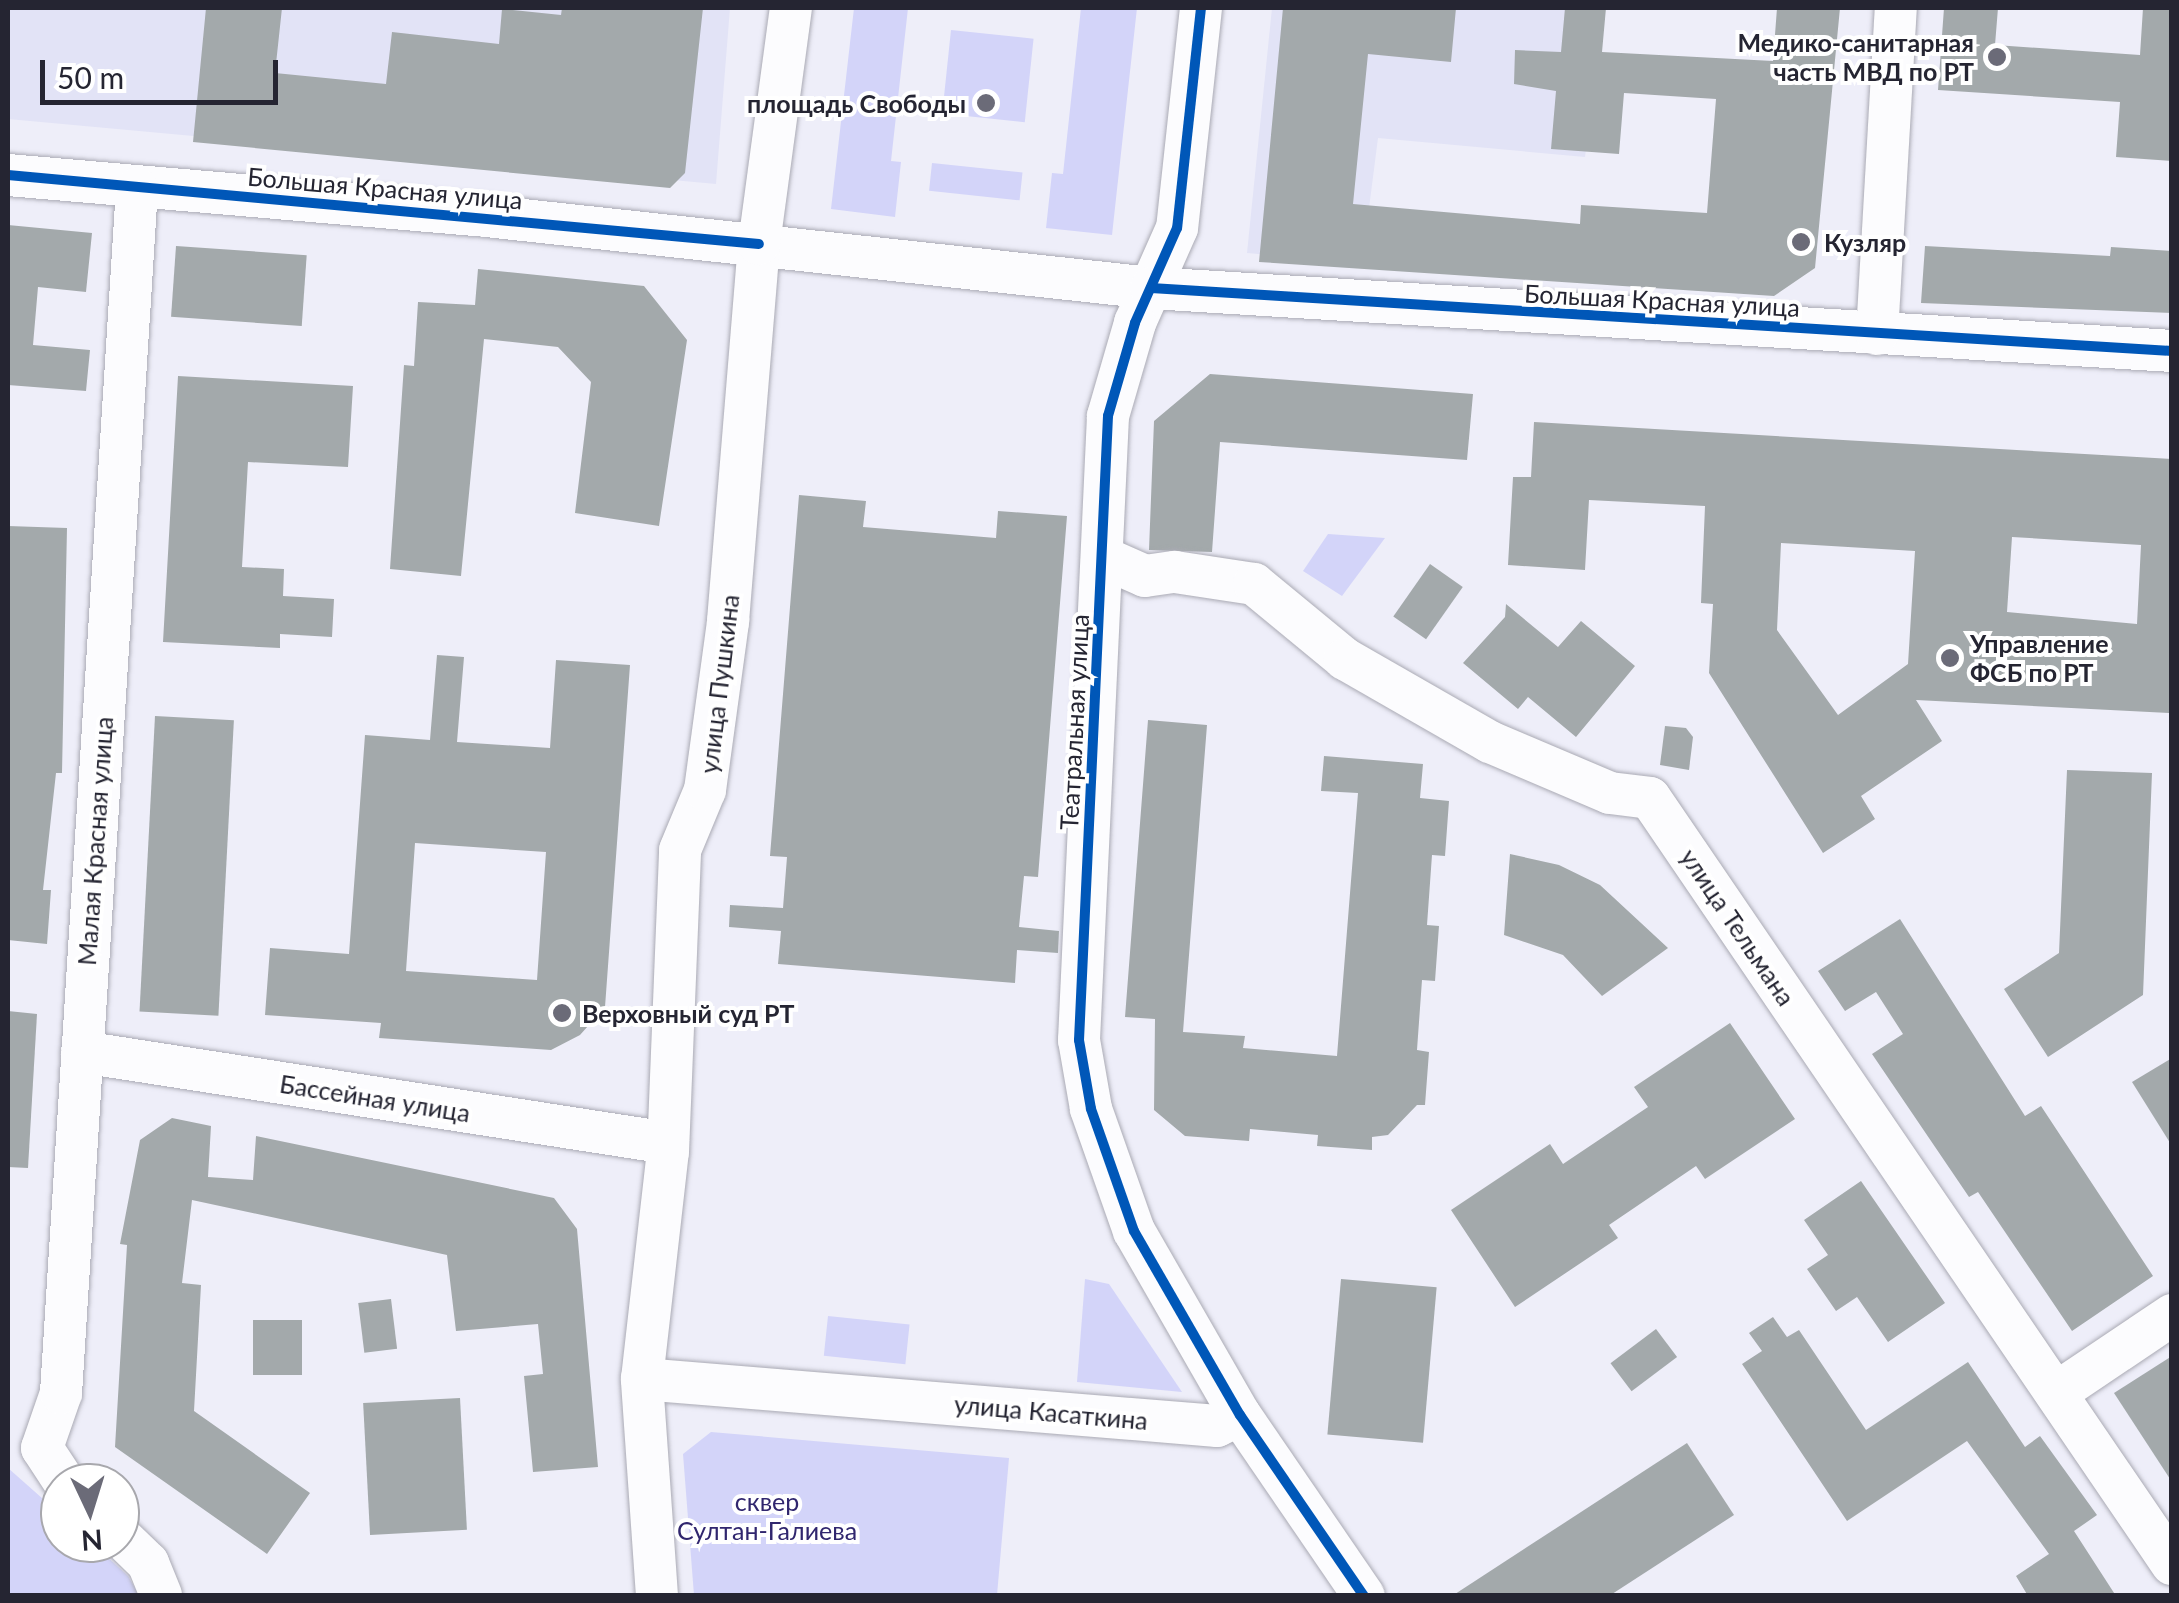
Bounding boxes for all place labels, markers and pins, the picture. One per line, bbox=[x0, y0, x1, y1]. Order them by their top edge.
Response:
place label: Медико-санитарная часть МВД по РТ bbox=[1737, 28, 1974, 87]
marker: Медико-санитарная часть МВД по РТ bbox=[1984, 44, 2010, 70]
place label: площадь Свободы bbox=[747, 88, 966, 118]
marker: площадь Свободы bbox=[975, 92, 997, 114]
place label: Кузляр bbox=[1824, 227, 1906, 257]
marker: Кузляр bbox=[1788, 229, 1814, 255]
place label: Управление ФСБ по РТ bbox=[1970, 629, 2108, 688]
marker: Управление ФСБ по РТ bbox=[1939, 647, 1961, 669]
place label: Верховный суд РТ bbox=[582, 998, 795, 1028]
marker: Верховный суд РТ bbox=[551, 1002, 573, 1024]

